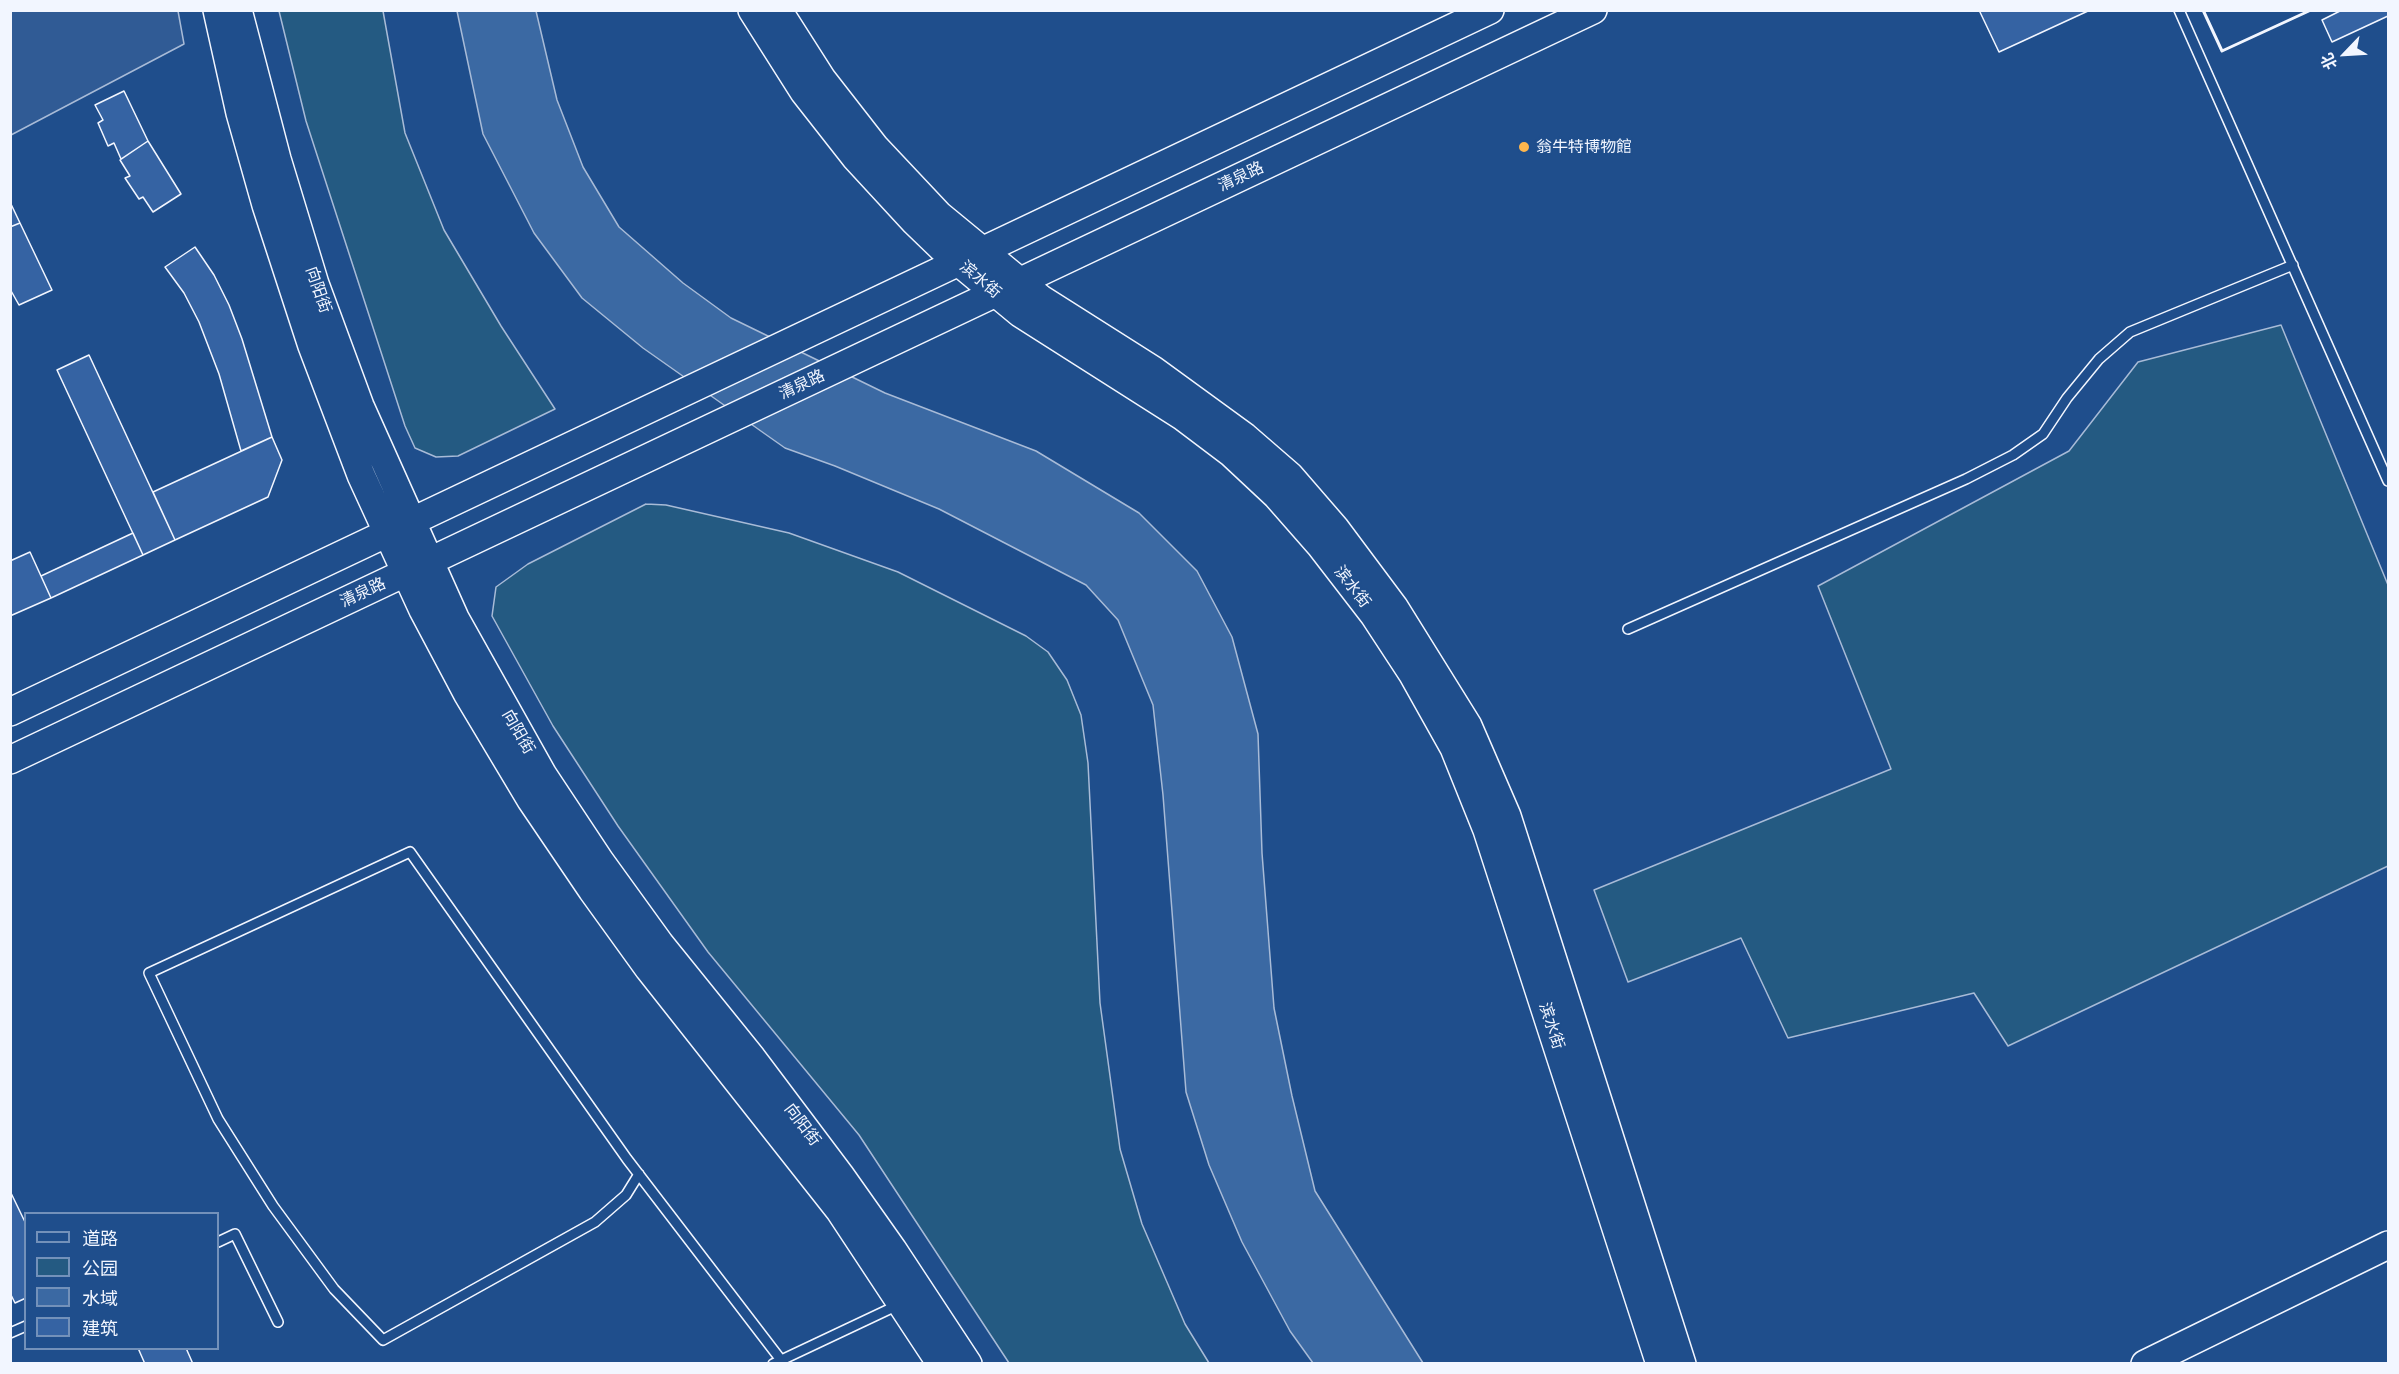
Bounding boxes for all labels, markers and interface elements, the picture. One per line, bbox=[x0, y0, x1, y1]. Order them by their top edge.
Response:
north arrow bbox=[2315, 24, 2375, 84]
text: 北 bbox=[2316, 50, 2341, 73]
place label: 翁牛特博物館 bbox=[1536, 137, 1632, 157]
marker: 翁牛特博物館 bbox=[1517, 140, 1531, 154]
street label: 清泉路 bbox=[1215, 158, 1267, 196]
street label: 滨水街 bbox=[955, 257, 1005, 303]
street label: 向阳街 bbox=[301, 264, 335, 316]
street label: 清泉路 bbox=[776, 366, 828, 404]
street label: 滨水街 bbox=[1330, 562, 1374, 612]
street label: 清泉路 bbox=[337, 574, 389, 612]
street label: 向阳街 bbox=[498, 706, 538, 758]
street label: 滨水街 bbox=[1534, 1000, 1568, 1052]
street label: 向阳街 bbox=[780, 1100, 824, 1150]
legend bbox=[24, 1212, 219, 1350]
text: 道路 bbox=[82, 1227, 118, 1250]
text: 公园 bbox=[82, 1257, 118, 1280]
text: 水域 bbox=[82, 1287, 118, 1310]
text: 建筑 bbox=[82, 1317, 118, 1340]

